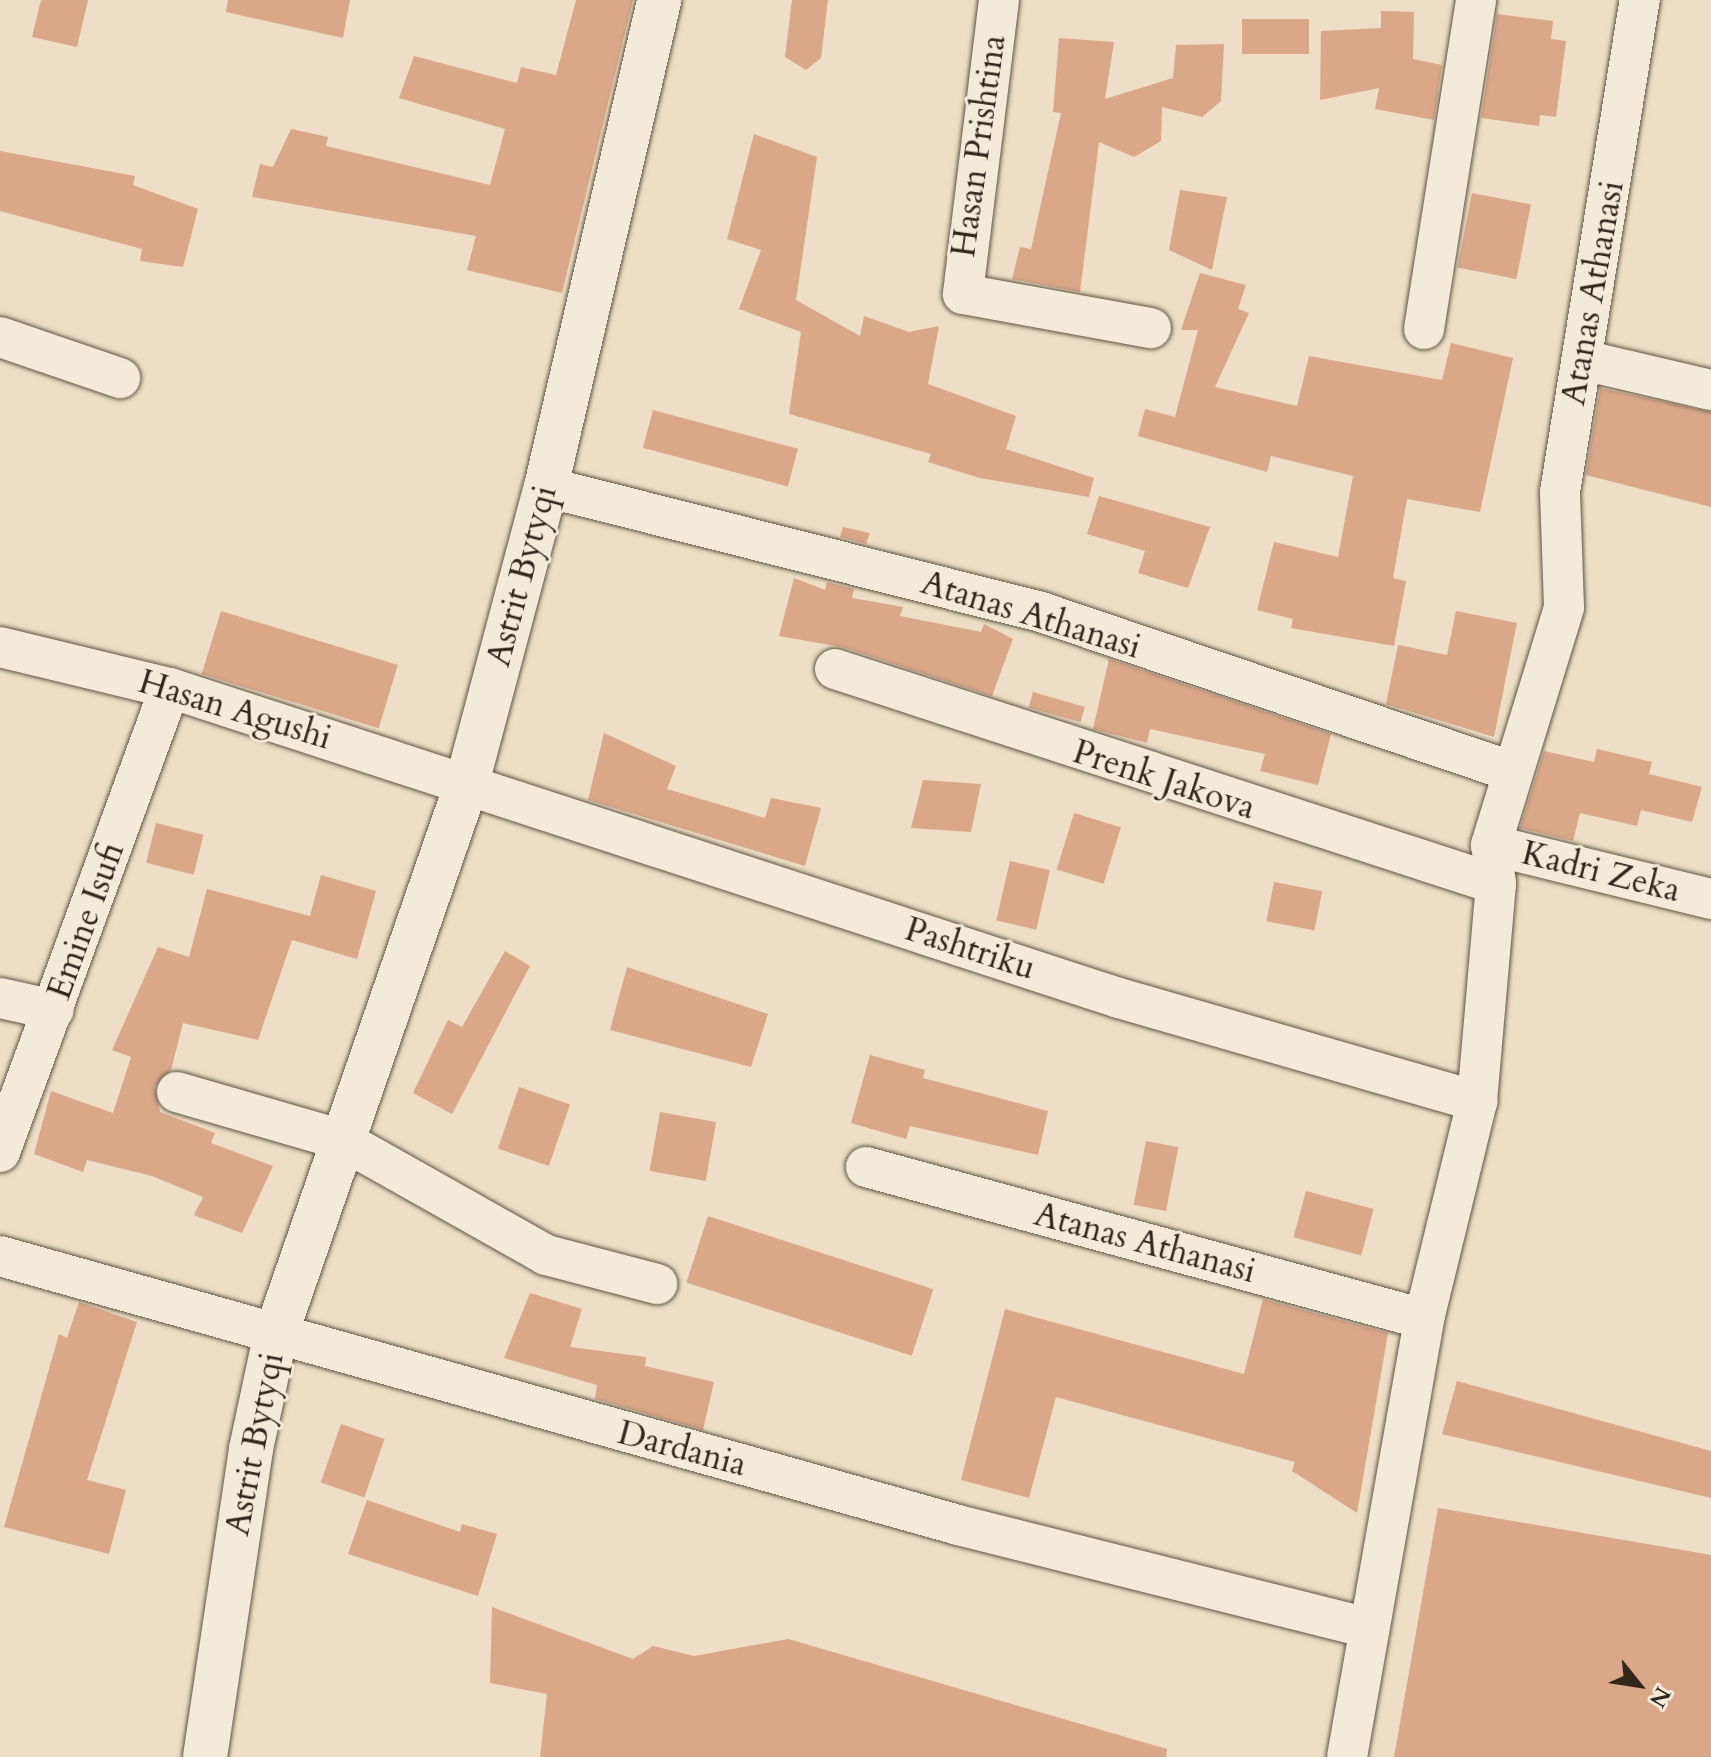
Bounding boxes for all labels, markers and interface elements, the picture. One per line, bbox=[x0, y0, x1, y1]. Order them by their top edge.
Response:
street label: Hasan Prishtina bbox=[943, 32, 1015, 260]
street label: Atanas Athanasi bbox=[1553, 177, 1633, 409]
street label: Astrit Bytyqi bbox=[478, 481, 566, 671]
street label: Atanas Athanasi bbox=[916, 562, 1146, 668]
street label: Hasan Agushi bbox=[134, 661, 336, 759]
street label: Prenk Jakova bbox=[1068, 731, 1260, 829]
street label: Kadri Zeka bbox=[1518, 833, 1684, 911]
street label: Emine Isufi bbox=[39, 837, 133, 1005]
street label: Pashtriku bbox=[900, 909, 1040, 989]
street label: Atanas Athanasi bbox=[1030, 1194, 1260, 1292]
street label: Astrit Bytyqi bbox=[217, 1349, 293, 1539]
street label: Dardania bbox=[613, 1412, 751, 1486]
north arrow bbox=[1599, 1645, 1679, 1725]
text: N bbox=[1642, 1681, 1678, 1713]

